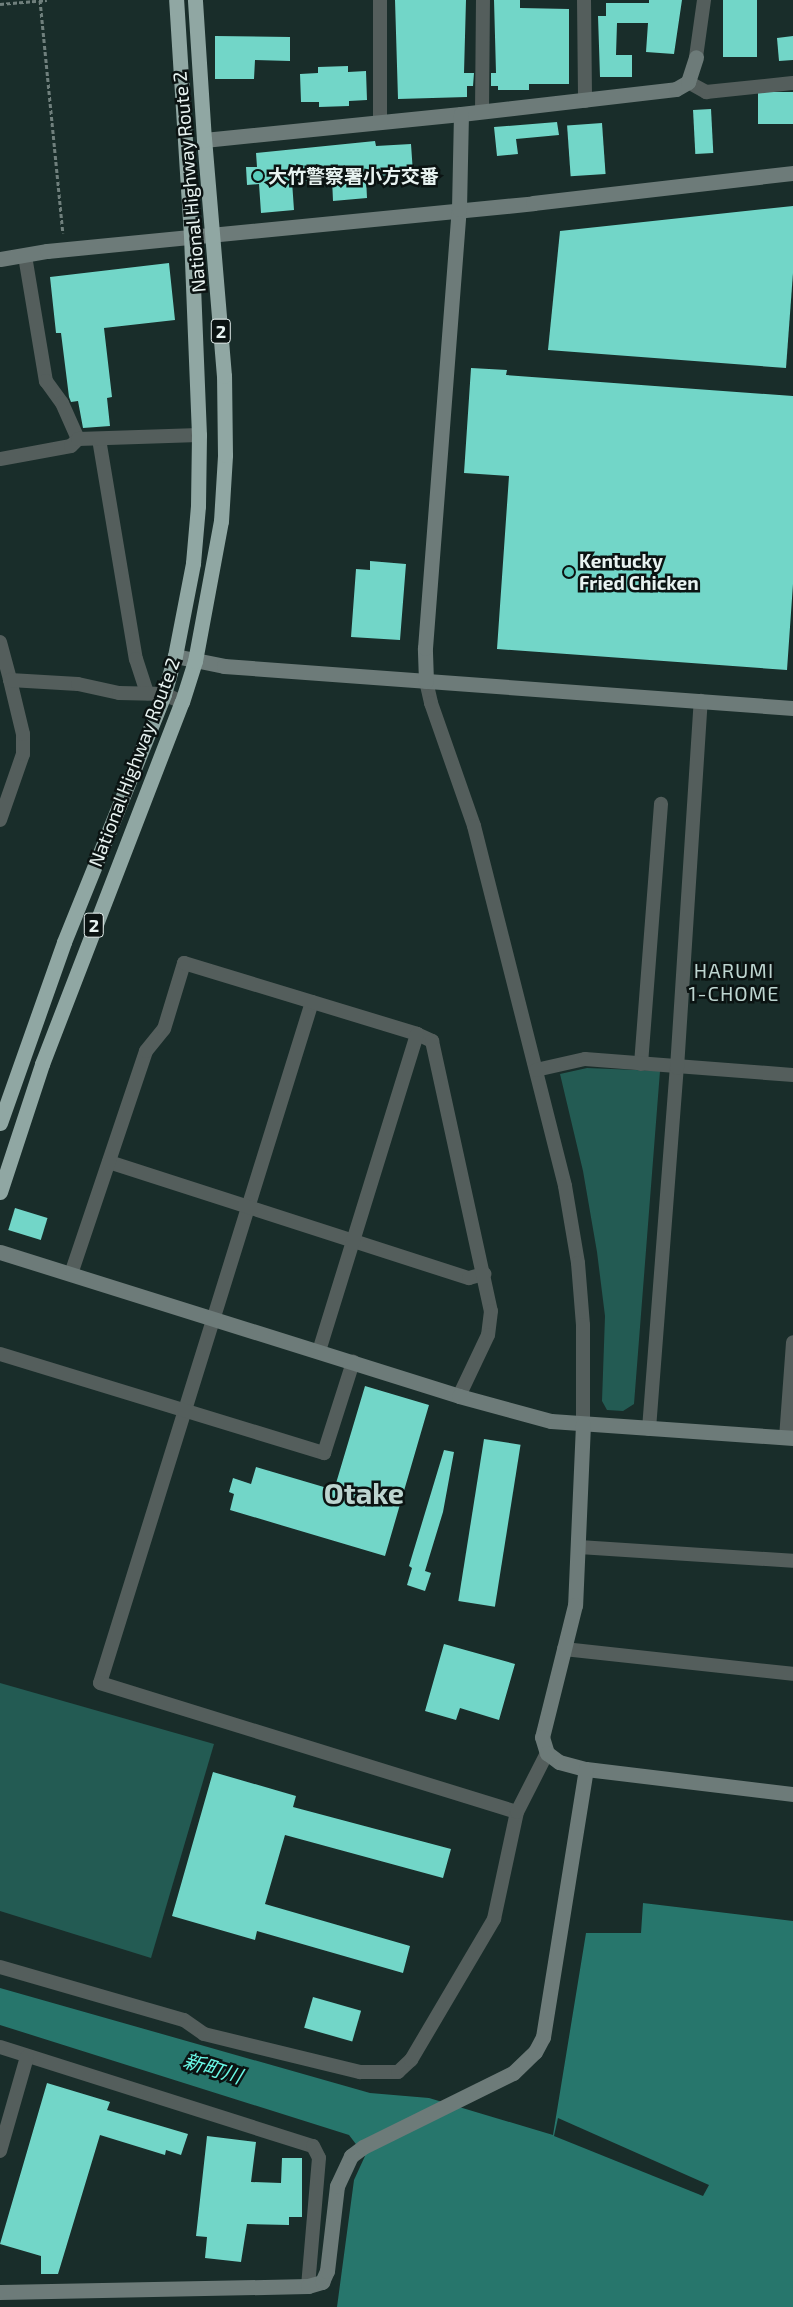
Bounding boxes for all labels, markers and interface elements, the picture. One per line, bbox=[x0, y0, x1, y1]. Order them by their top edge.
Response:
street label: National Highway Route 2 bbox=[168, 70, 210, 294]
place label: 大竹警察署小方交番 bbox=[268, 165, 439, 187]
marker: 大竹警察署小方交番 bbox=[252, 170, 264, 182]
road number: 2 bbox=[210, 316, 232, 346]
place label: Kentucky Fried Chicken bbox=[579, 550, 699, 594]
marker: Kentucky Fried Chicken bbox=[563, 566, 575, 578]
street label: National Highway Route 2 bbox=[83, 654, 185, 870]
road number: 2 bbox=[83, 910, 105, 940]
district label: HARUMI 1-CHOME bbox=[688, 958, 780, 1005]
district label: Otake bbox=[324, 1476, 404, 1510]
water label: 新町川 bbox=[181, 2048, 245, 2088]

